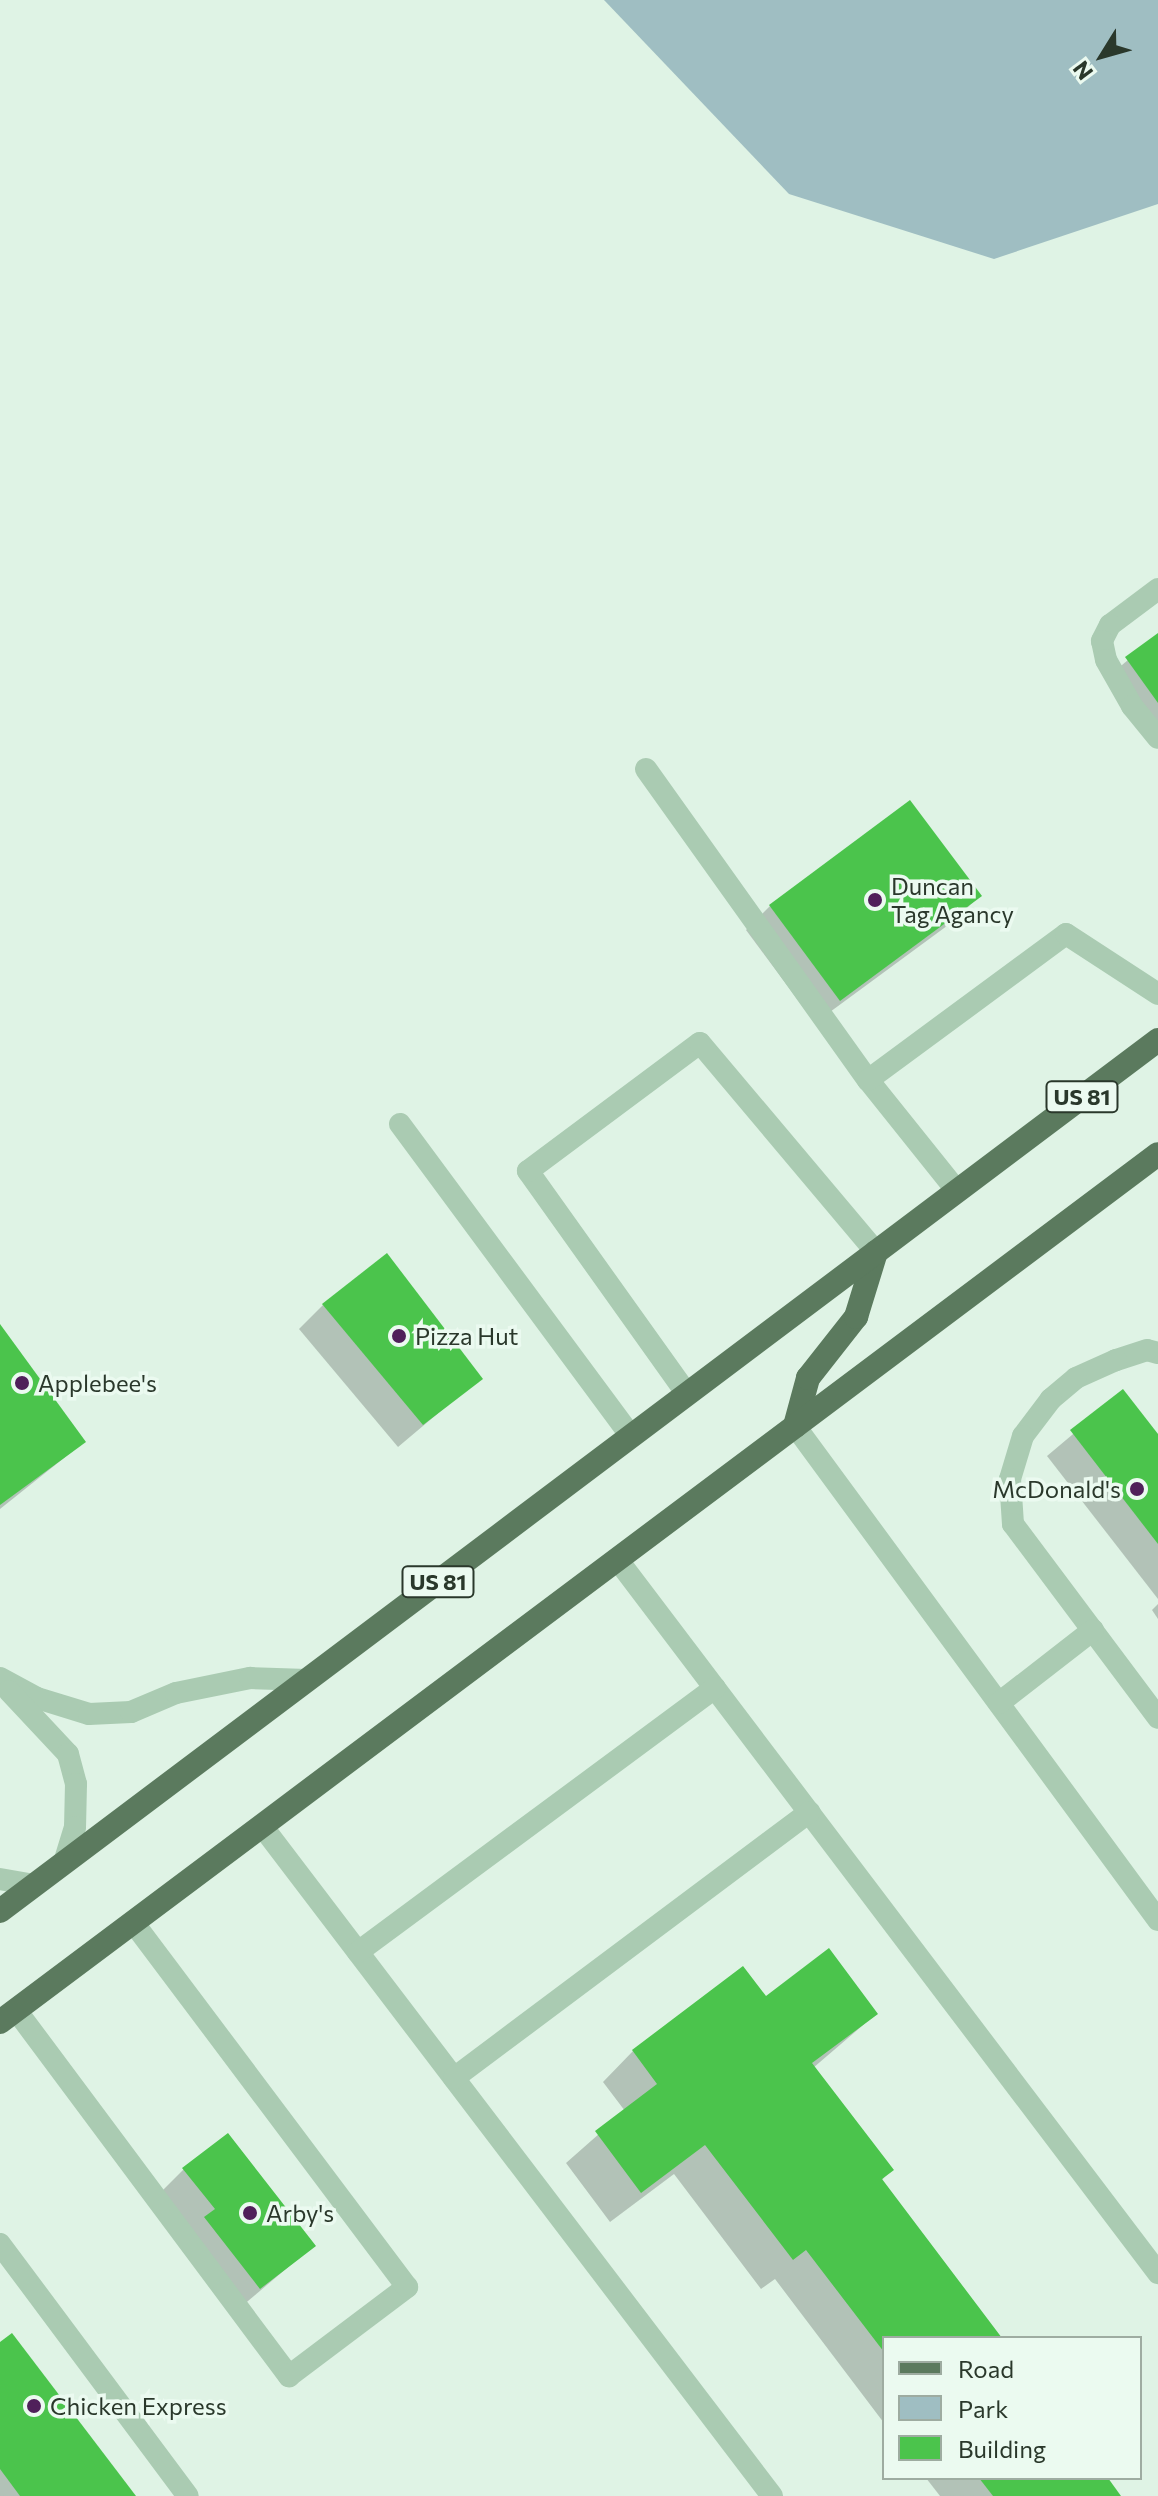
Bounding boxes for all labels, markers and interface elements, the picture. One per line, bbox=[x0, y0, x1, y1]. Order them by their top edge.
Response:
north arrow bbox=[1062, 16, 1142, 96]
text: N bbox=[1067, 56, 1098, 85]
place label: Duncan Tag Agancy bbox=[891, 872, 1014, 928]
marker: Duncan Tag Agancy bbox=[866, 891, 884, 909]
road number: US 81 bbox=[1044, 1079, 1120, 1115]
place label: Pizza Hut bbox=[415, 1322, 518, 1350]
marker: Pizza Hut bbox=[390, 1327, 408, 1345]
place label: Applebee's bbox=[38, 1369, 157, 1397]
marker: Applebee's bbox=[13, 1374, 31, 1392]
place label: McDonald's bbox=[992, 1475, 1121, 1503]
marker: McDonald's bbox=[1128, 1480, 1146, 1498]
road number: US 81 bbox=[400, 1564, 476, 1600]
place label: Arby's bbox=[266, 2199, 334, 2227]
marker: Arby's bbox=[241, 2204, 259, 2222]
legend bbox=[882, 2336, 1142, 2480]
text: Road bbox=[958, 2354, 1014, 2383]
place label: Chicken Express bbox=[50, 2392, 227, 2420]
text: Park bbox=[958, 2394, 1008, 2423]
marker: Chicken Express bbox=[25, 2397, 43, 2415]
text: Building bbox=[958, 2434, 1046, 2463]

